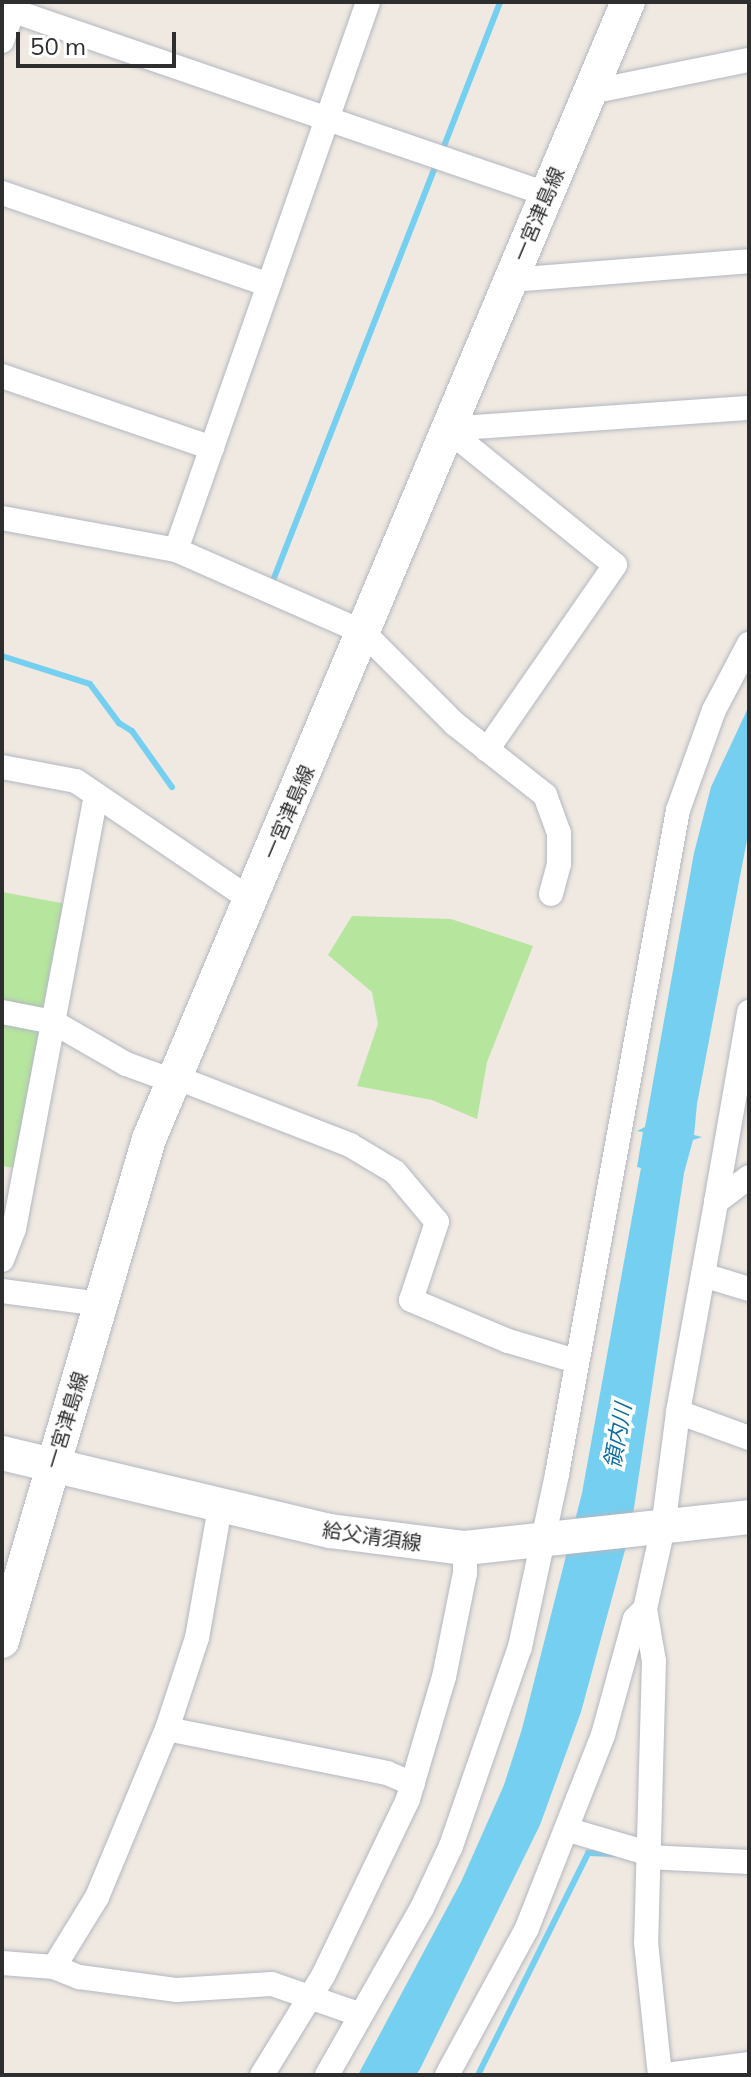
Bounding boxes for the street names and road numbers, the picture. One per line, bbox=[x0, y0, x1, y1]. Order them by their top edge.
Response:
street label: 一宮津島線 bbox=[507, 163, 569, 265]
street label: 一宮津島線 bbox=[257, 761, 319, 863]
street label: 一宮津島線 bbox=[40, 1369, 92, 1471]
street label: 給父清須線 bbox=[321, 1517, 423, 1555]

